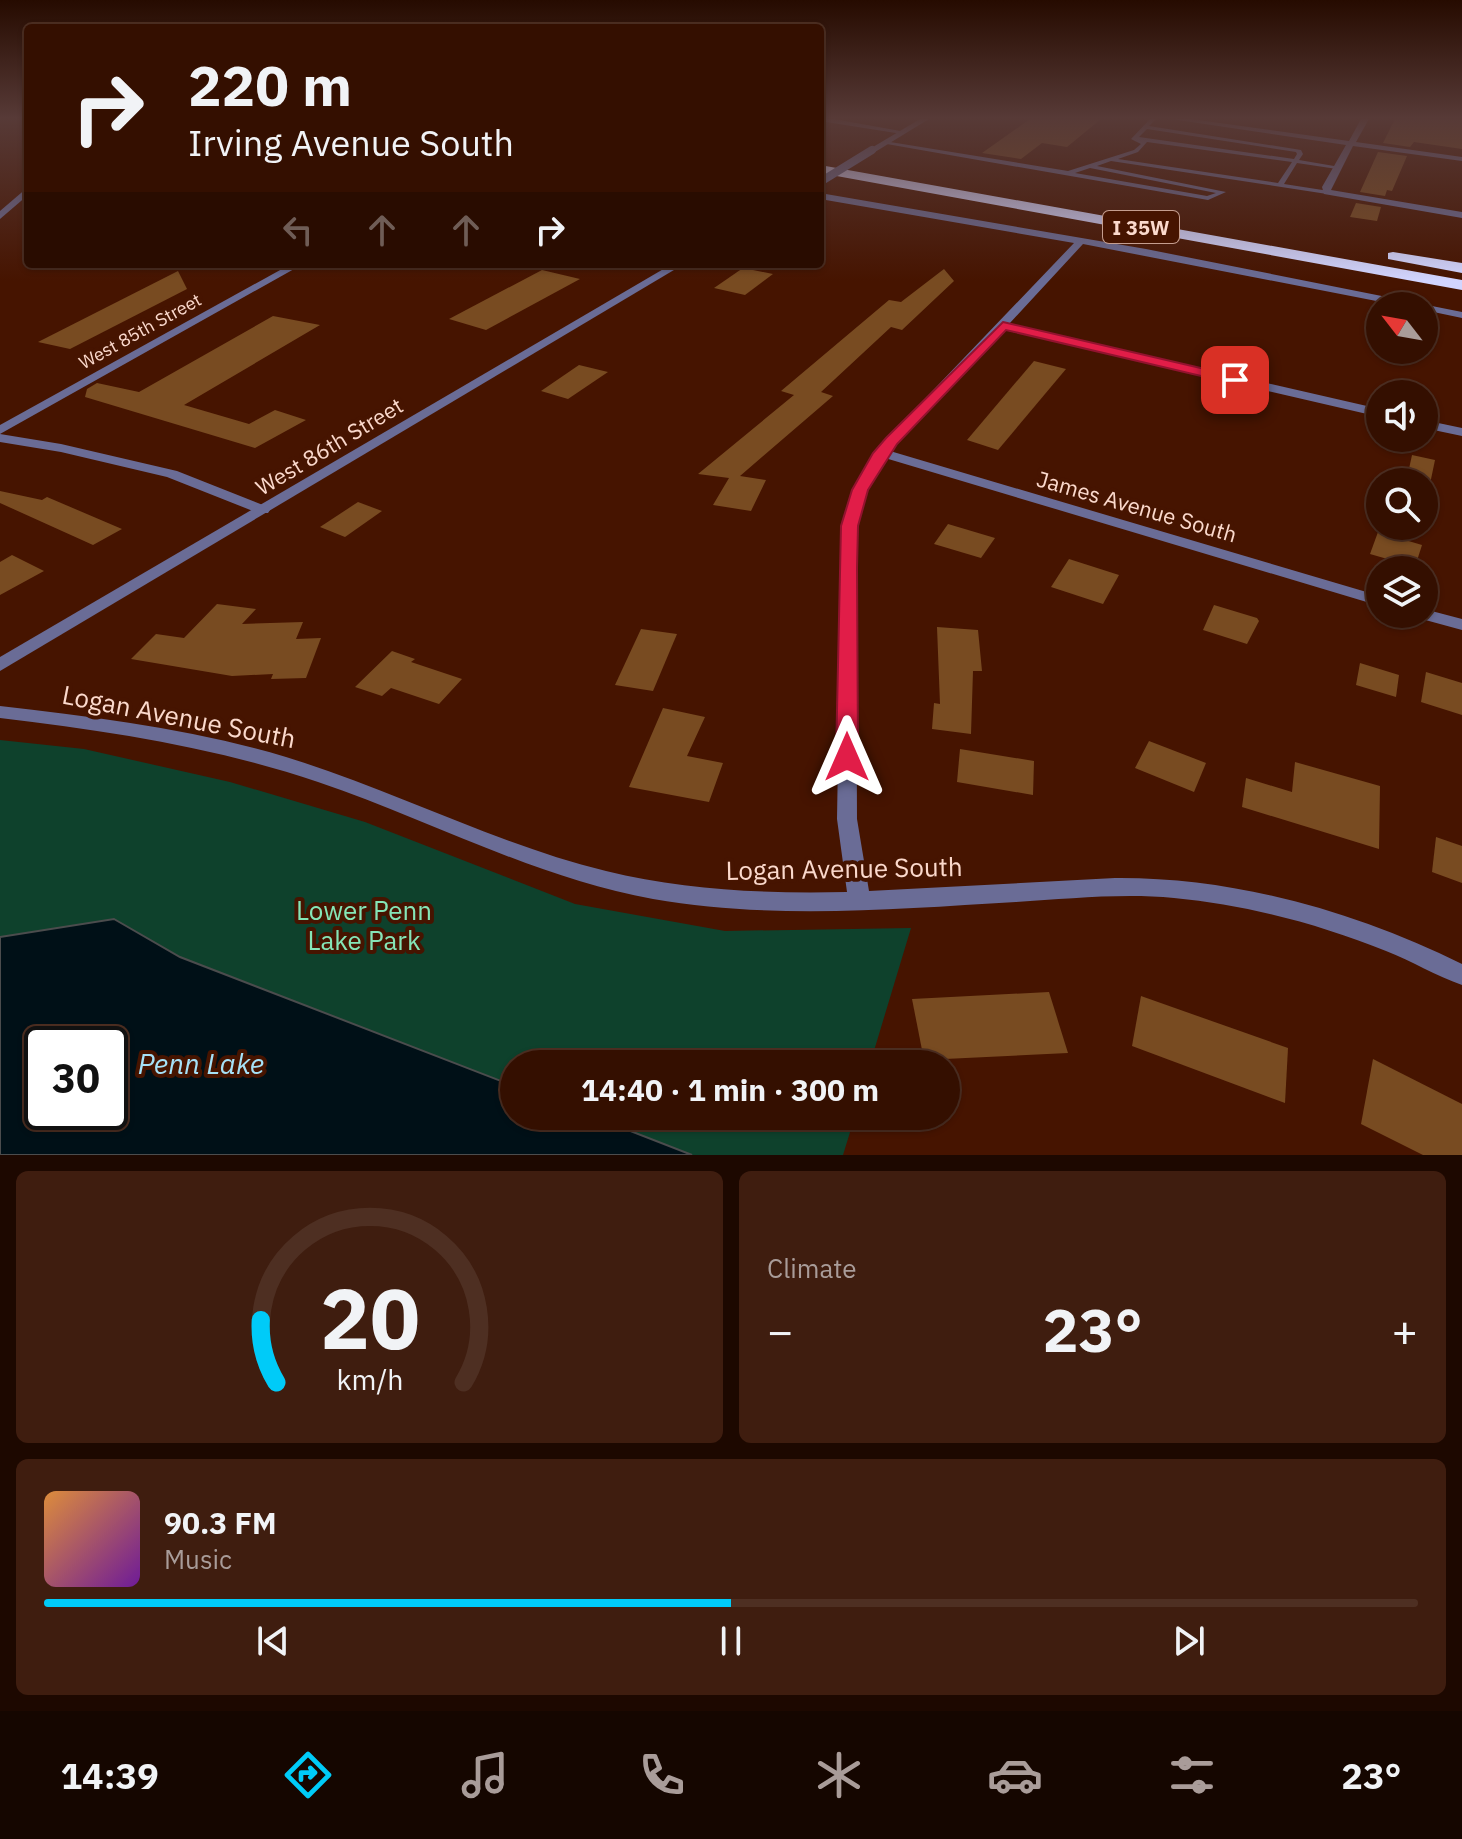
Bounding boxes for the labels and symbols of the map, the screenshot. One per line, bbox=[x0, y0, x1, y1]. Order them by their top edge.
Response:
road number: I 35W bbox=[1103, 211, 1179, 243]
street label: West 85th Street bbox=[75, 288, 205, 374]
north arrow bbox=[1366, 292, 1438, 364]
pin bbox=[1201, 346, 1269, 414]
street label: West 86th Street bbox=[250, 391, 408, 501]
street label: James Avenue South bbox=[1034, 464, 1240, 548]
street label: Logan Avenue South bbox=[59, 677, 299, 755]
position arrow bbox=[805, 715, 889, 799]
street label: Logan Avenue South bbox=[725, 849, 963, 887]
park label: Lower Penn Lake Park bbox=[296, 893, 432, 957]
speed limit sign: 30 bbox=[24, 1026, 128, 1130]
water label: Penn Lake bbox=[138, 1045, 264, 1082]

